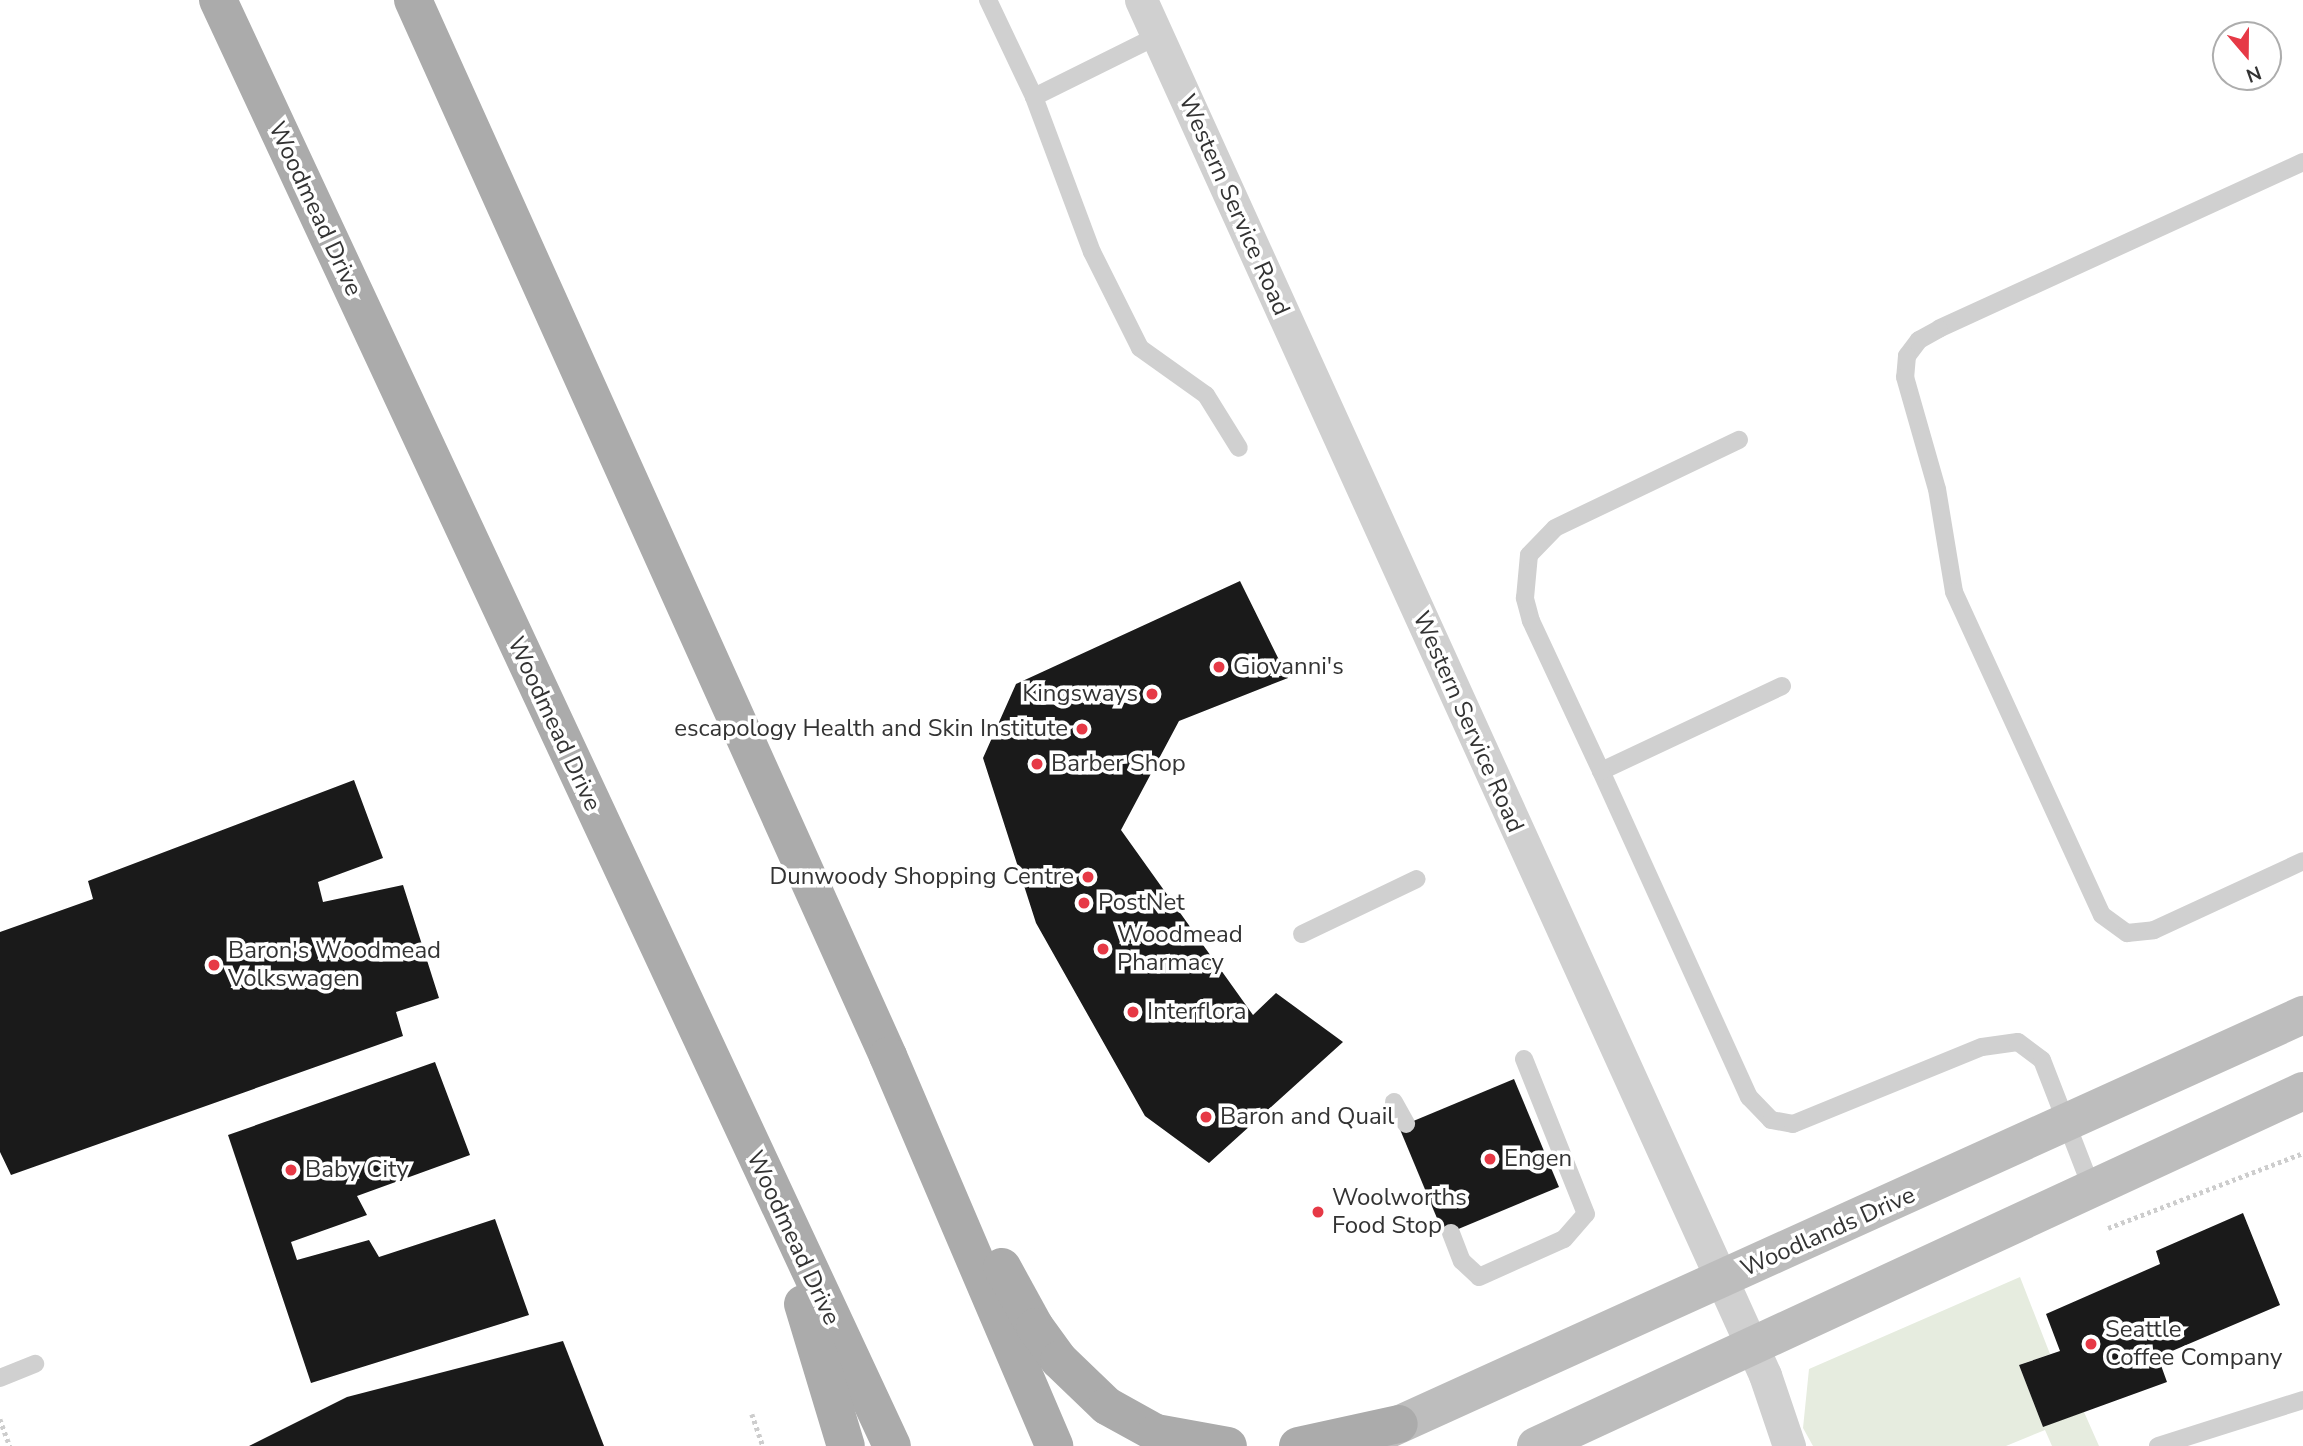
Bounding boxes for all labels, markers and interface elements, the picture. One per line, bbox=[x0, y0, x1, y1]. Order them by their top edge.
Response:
north arrow bbox=[2212, 21, 2282, 91]
text: N bbox=[2242, 59, 2265, 89]
street label: Western Service Road bbox=[1172, 90, 1296, 320]
street label: Woodmead Drive bbox=[262, 117, 368, 301]
street label: Western Service Road bbox=[1406, 607, 1530, 837]
street label: Woodmead Drive bbox=[501, 632, 607, 816]
place label: Giovanni's bbox=[1233, 653, 1344, 681]
marker: Giovanni's bbox=[1211, 659, 1227, 675]
place label: Kingsways bbox=[1022, 680, 1138, 708]
marker: Kingsways bbox=[1144, 686, 1160, 702]
place label: escapology Health and Skin Institute bbox=[674, 715, 1068, 743]
marker: escapology Health and Skin Institute bbox=[1074, 721, 1090, 737]
place label: Barber Shop bbox=[1051, 750, 1186, 778]
marker: Barber Shop bbox=[1029, 756, 1045, 772]
place label: Dunwoody Shopping Centre bbox=[770, 863, 1074, 891]
marker: Dunwoody Shopping Centre bbox=[1080, 869, 1096, 885]
place label: PostNet bbox=[1098, 889, 1185, 917]
marker: PostNet bbox=[1076, 895, 1092, 911]
place label: Woodmead Pharmacy bbox=[1117, 921, 1243, 977]
place label: Baron's Woodmead Volkswagen bbox=[228, 937, 441, 993]
marker: Woodmead Pharmacy bbox=[1095, 941, 1111, 957]
marker: Baron's Woodmead Volkswagen bbox=[206, 957, 222, 973]
place label: Interflora bbox=[1147, 998, 1247, 1026]
marker: Interflora bbox=[1125, 1004, 1141, 1020]
place label: Baron and Quail bbox=[1220, 1103, 1394, 1131]
marker: Baron and Quail bbox=[1198, 1109, 1214, 1125]
place label: Engen bbox=[1504, 1145, 1572, 1173]
street label: Woodmead Drive bbox=[740, 1146, 846, 1330]
marker: Engen bbox=[1482, 1151, 1498, 1167]
place label: Baby City bbox=[305, 1156, 409, 1184]
marker: Baby City bbox=[283, 1162, 299, 1178]
street label: Woodlands Drive bbox=[1736, 1181, 1920, 1283]
place label: Woolworths Food Stop bbox=[1332, 1184, 1467, 1240]
marker: Woolworths Food Stop bbox=[1310, 1204, 1326, 1220]
place label: Seattle Coffee Company bbox=[2105, 1316, 2282, 1372]
marker: Seattle Coffee Company bbox=[2083, 1336, 2099, 1352]

